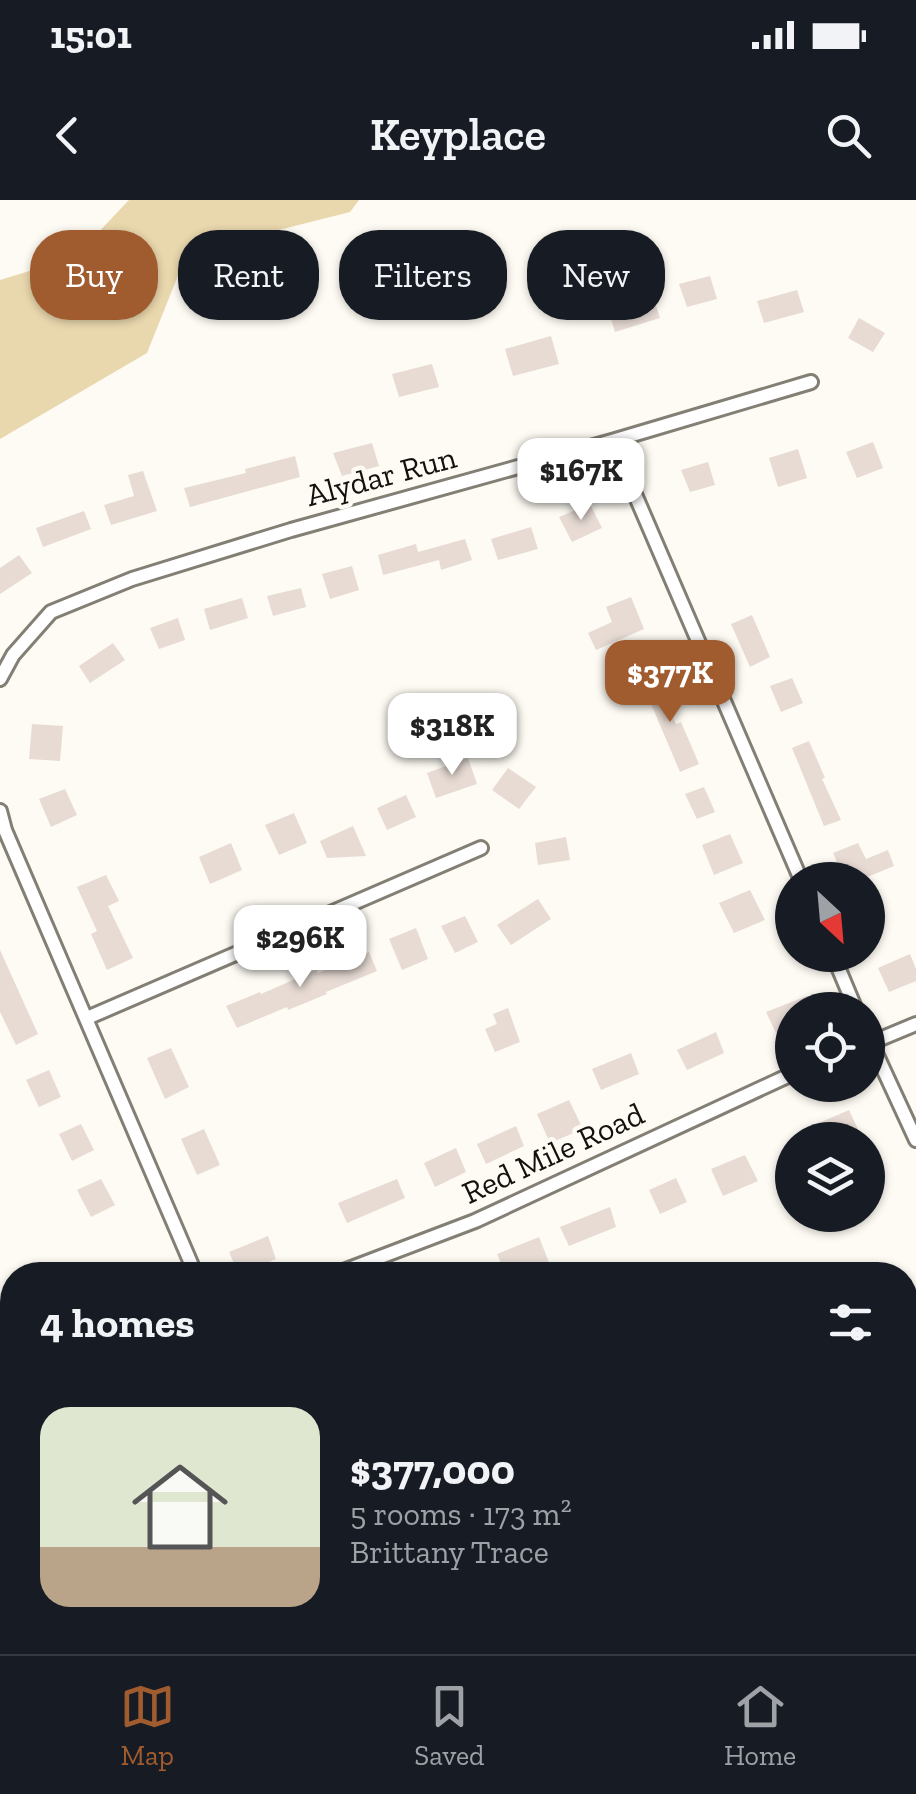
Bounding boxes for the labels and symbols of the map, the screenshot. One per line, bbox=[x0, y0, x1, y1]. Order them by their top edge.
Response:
street label: Alydar Run bbox=[302, 438, 461, 514]
pin: $167K bbox=[511, 438, 651, 523]
pin: $377K bbox=[600, 640, 740, 725]
pin: $318K bbox=[382, 693, 522, 778]
north arrow bbox=[775, 862, 885, 972]
pin: $296K bbox=[230, 905, 370, 990]
street label: Red Mile Road bbox=[456, 1094, 650, 1212]

